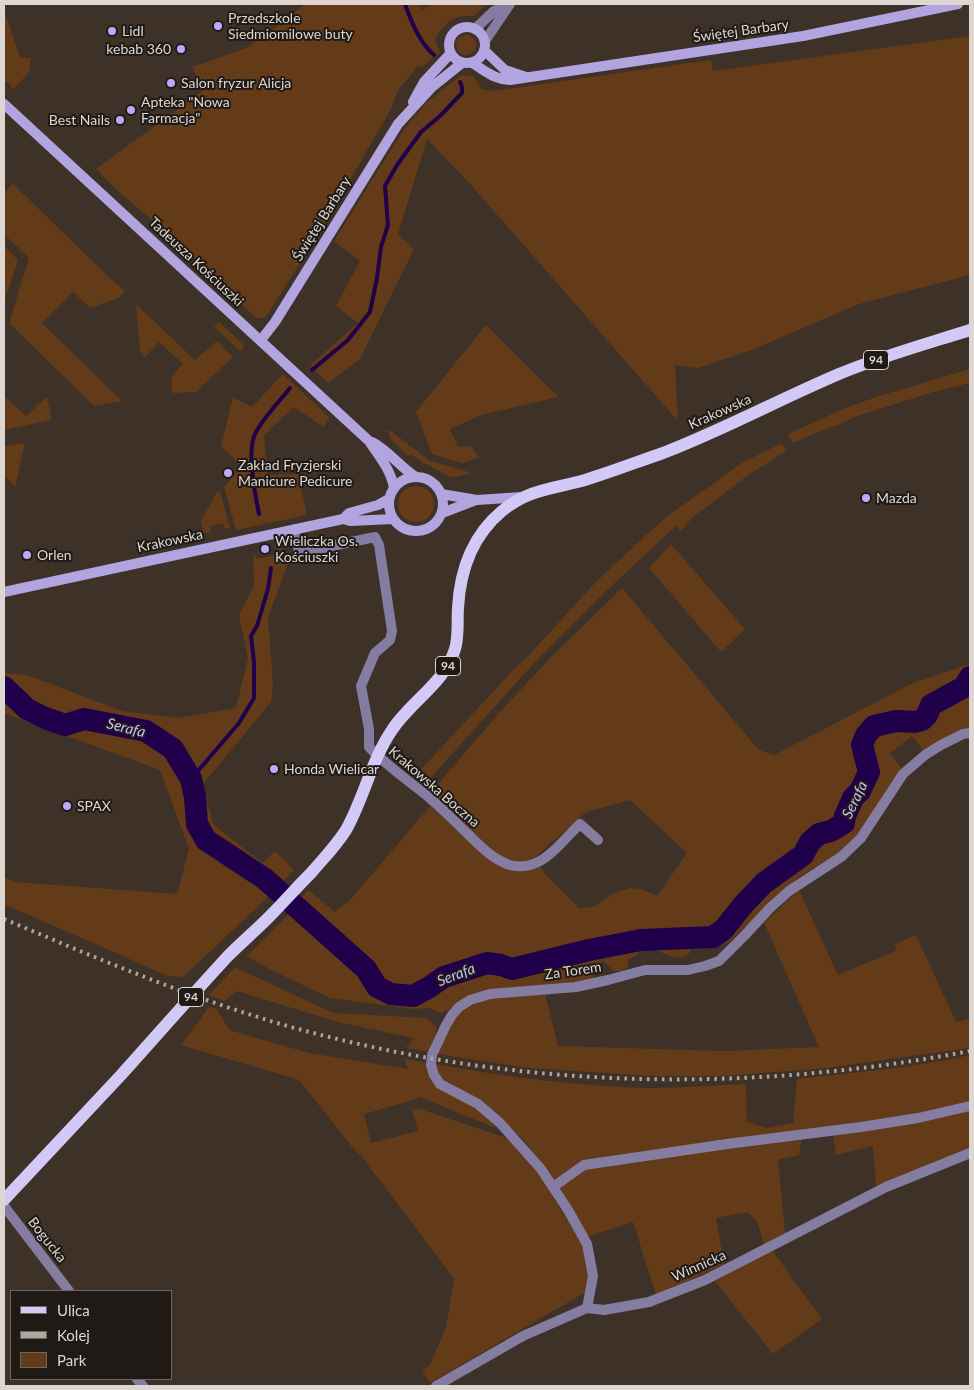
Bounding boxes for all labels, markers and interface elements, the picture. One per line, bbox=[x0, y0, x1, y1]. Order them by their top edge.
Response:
place label: Przedszkole Siedmiomilowe buty bbox=[228, 10, 353, 42]
street label: Świętej Barbary bbox=[692, 16, 790, 46]
marker: Przedszkole Siedmiomilowe buty bbox=[212, 20, 224, 32]
place label: Lidl bbox=[122, 23, 144, 39]
marker: Lidl bbox=[106, 25, 118, 37]
place label: kebab 360 bbox=[106, 41, 171, 57]
marker: kebab 360 bbox=[175, 43, 187, 55]
place label: Salon fryzur Alicja bbox=[181, 75, 291, 91]
marker: Salon fryzur Alicja bbox=[165, 77, 177, 89]
place label: Apteka "Nowa Farmacja" bbox=[141, 94, 230, 126]
marker: Apteka "Nowa Farmacja" bbox=[125, 104, 137, 116]
place label: Best Nails bbox=[49, 112, 110, 128]
marker: Best Nails bbox=[114, 114, 126, 126]
street label: Świętej Barbary bbox=[289, 174, 355, 264]
street label: Tadeusza Kościuszki bbox=[145, 214, 247, 310]
road number: 94 bbox=[864, 350, 888, 370]
street label: Krakowska bbox=[686, 391, 754, 433]
place label: Zakład Fryzjerski Manicure Pedicure bbox=[238, 457, 353, 490]
marker: Zakład Fryzjerski Manicure Pedicure bbox=[222, 467, 234, 479]
place label: Mazda bbox=[876, 490, 917, 506]
marker: Mazda bbox=[860, 492, 872, 504]
street label: Krakowska bbox=[136, 526, 204, 556]
place label: Wieliczka Os. Kościuszki bbox=[275, 533, 358, 566]
marker: Wieliczka Os. Kościuszki bbox=[259, 543, 271, 555]
place label: Orlen bbox=[37, 547, 72, 563]
marker: Orlen bbox=[21, 549, 33, 561]
road number: 94 bbox=[436, 656, 460, 676]
water label: Serafa bbox=[105, 715, 147, 741]
street label: Krakowska Boczna bbox=[385, 743, 483, 831]
place label: Honda Wielicar bbox=[284, 761, 379, 777]
marker: Honda Wielicar bbox=[268, 763, 280, 775]
water label: Serafa bbox=[838, 778, 872, 822]
place label: SPAX bbox=[77, 798, 111, 814]
marker: SPAX bbox=[61, 800, 73, 812]
street label: Za Torem bbox=[544, 959, 602, 983]
water label: Serafa bbox=[434, 960, 478, 990]
road number: 94 bbox=[178, 988, 204, 1006]
street label: Bogucka bbox=[24, 1214, 70, 1266]
street label: Winnicka bbox=[669, 1247, 729, 1285]
legend bbox=[10, 1290, 172, 1380]
text: Ulica bbox=[57, 1301, 90, 1319]
text: Kolej bbox=[57, 1326, 90, 1344]
text: Park bbox=[57, 1351, 86, 1369]

